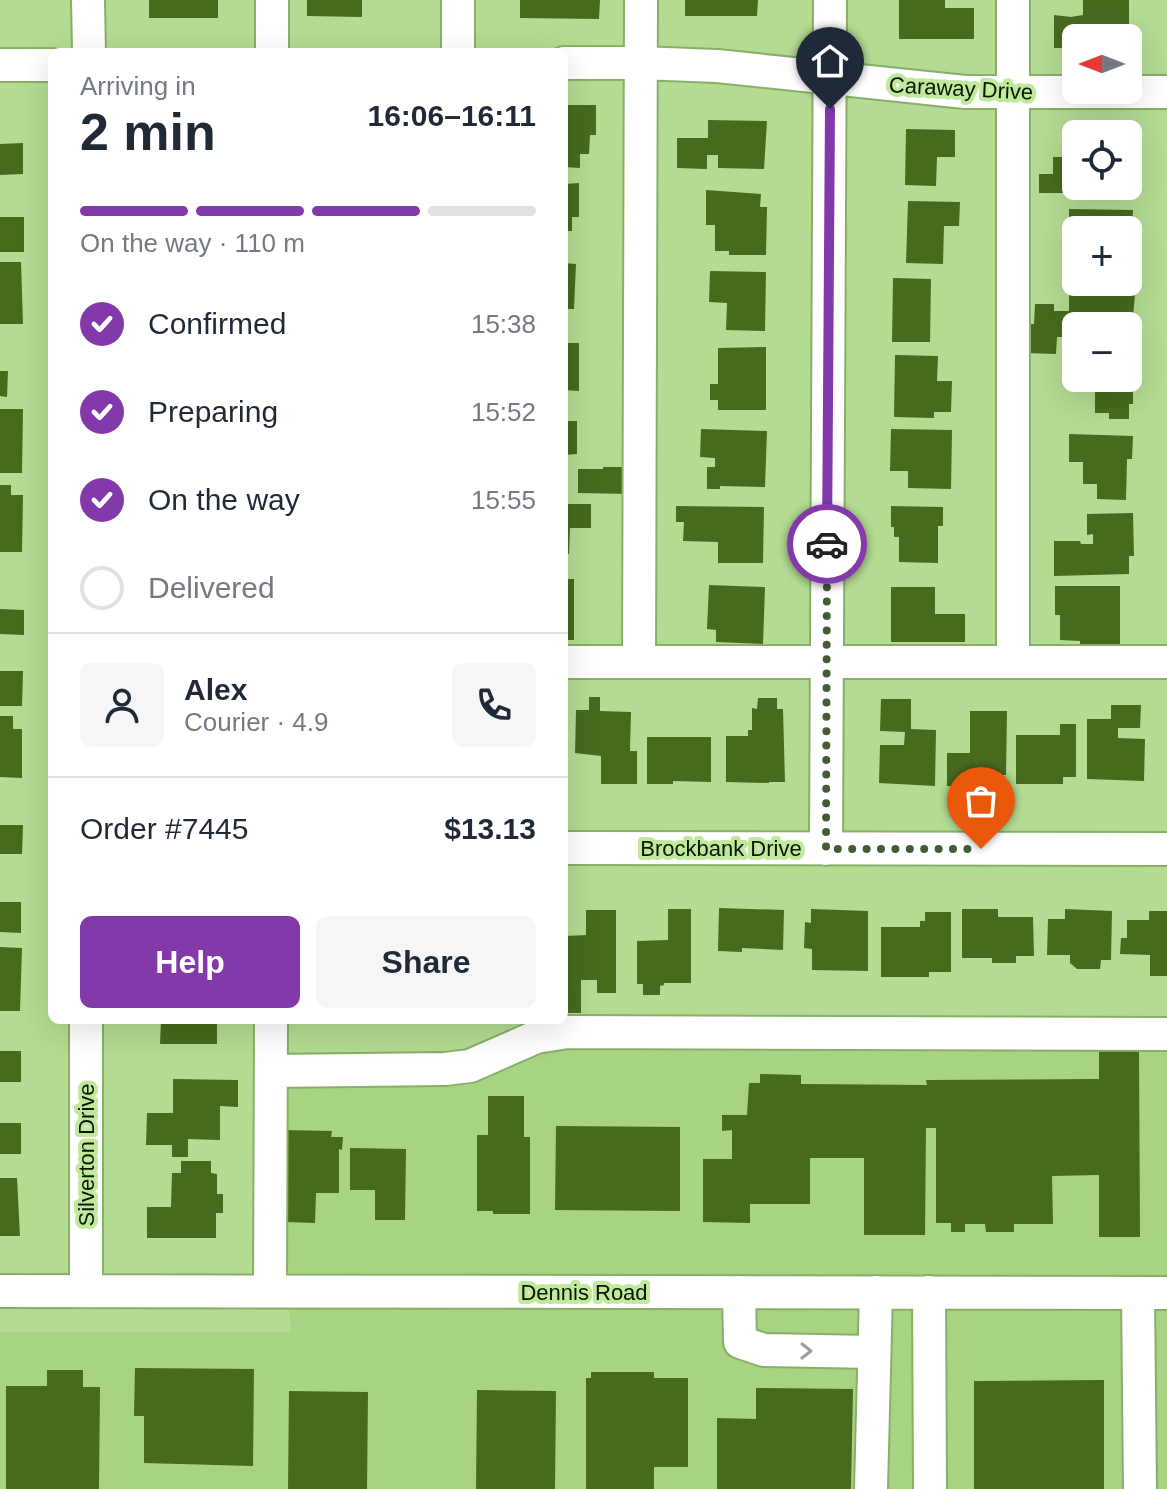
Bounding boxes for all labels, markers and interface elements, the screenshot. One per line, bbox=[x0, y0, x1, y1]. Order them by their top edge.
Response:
north arrow bbox=[1062, 24, 1142, 104]
map controls bbox=[1062, 24, 1142, 392]
pin bbox=[796, 27, 864, 109]
icon: home bbox=[808, 39, 852, 83]
text: Arriving in bbox=[80, 71, 196, 101]
street label: Caraway Drive bbox=[888, 72, 1034, 105]
text: 16:06–16:11 bbox=[368, 99, 536, 132]
text: 2 min bbox=[80, 103, 216, 161]
button: locate bbox=[1062, 120, 1142, 200]
button: + bbox=[1062, 216, 1142, 296]
text: On the way · 110 m bbox=[80, 228, 305, 258]
icon: check bbox=[80, 302, 124, 346]
text: Confirmed bbox=[148, 307, 286, 340]
text: 15:38 bbox=[471, 309, 536, 339]
button: − bbox=[1062, 312, 1142, 392]
icon: check bbox=[80, 390, 124, 434]
text: Preparing bbox=[148, 395, 278, 428]
text: 15:52 bbox=[471, 397, 536, 427]
icon: check bbox=[80, 478, 124, 522]
text: On the way bbox=[148, 483, 300, 516]
text: 15:55 bbox=[471, 485, 536, 515]
courier bbox=[787, 504, 867, 584]
icon: car bbox=[805, 522, 849, 566]
text: Delivered bbox=[148, 571, 275, 604]
button: person bbox=[80, 663, 164, 747]
button: phone bbox=[452, 663, 536, 747]
text: Alex bbox=[184, 673, 247, 706]
text: Courier · 4.9 bbox=[184, 707, 329, 737]
pin bbox=[947, 767, 1015, 849]
icon: bag bbox=[959, 779, 1003, 823]
text: Order #7445 bbox=[80, 812, 248, 845]
text: $13.13 bbox=[444, 812, 536, 845]
street label: Brockbank Drive bbox=[640, 836, 802, 861]
button: Help bbox=[80, 916, 300, 1008]
button: Share bbox=[316, 916, 536, 1008]
street label: Silverton Drive bbox=[74, 1083, 99, 1227]
street label: Dennis Road bbox=[520, 1280, 648, 1305]
one-way arrow bbox=[800, 1342, 813, 1359]

